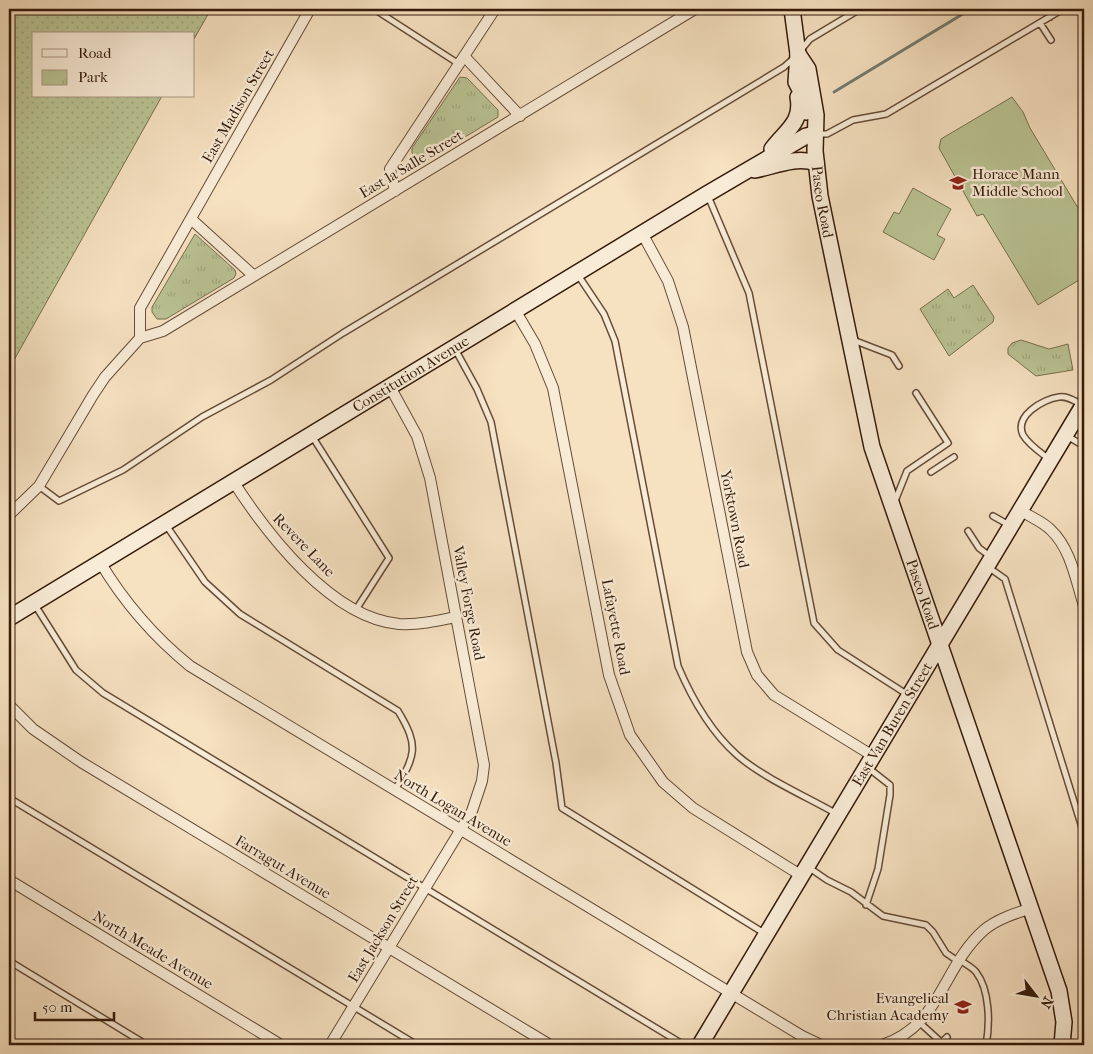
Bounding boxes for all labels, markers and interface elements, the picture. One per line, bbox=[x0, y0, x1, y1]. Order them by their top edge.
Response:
legend bbox=[32, 32, 195, 98]
text: Road bbox=[78, 44, 112, 62]
street label: East Madison Street bbox=[198, 46, 278, 166]
text: Park bbox=[78, 68, 108, 86]
street label: East la Salle Street bbox=[356, 126, 467, 202]
street label: Paseo Road bbox=[808, 165, 838, 240]
place label: Horace Mann Middle School bbox=[972, 165, 1063, 200]
school or university icon: Horace Mann Middle School bbox=[948, 173, 968, 193]
street label: Constitution Avenue bbox=[349, 331, 473, 416]
street label: Yorktown Road bbox=[716, 467, 753, 570]
street label: Revere Lane bbox=[269, 509, 339, 581]
street label: Valley Forge Road bbox=[449, 543, 489, 663]
street label: Paseo Road bbox=[902, 557, 943, 632]
street label: Lafayette Road bbox=[598, 577, 634, 677]
street label: East Van Buren Street bbox=[848, 658, 937, 789]
street label: North Logan Avenue bbox=[391, 766, 516, 851]
street label: Farragut Avenue bbox=[232, 831, 335, 903]
street label: East Jackson Street bbox=[344, 872, 422, 986]
street label: North Meade Avenue bbox=[90, 907, 217, 993]
north arrow bbox=[1010, 972, 1060, 1022]
scale bar bbox=[35, 989, 114, 1021]
place label: Evangelical Christian Academy bbox=[827, 989, 950, 1024]
text: N bbox=[1036, 994, 1057, 1012]
school or university icon: Evangelical Christian Academy bbox=[953, 997, 973, 1017]
text: 50 m bbox=[42, 998, 73, 1016]

